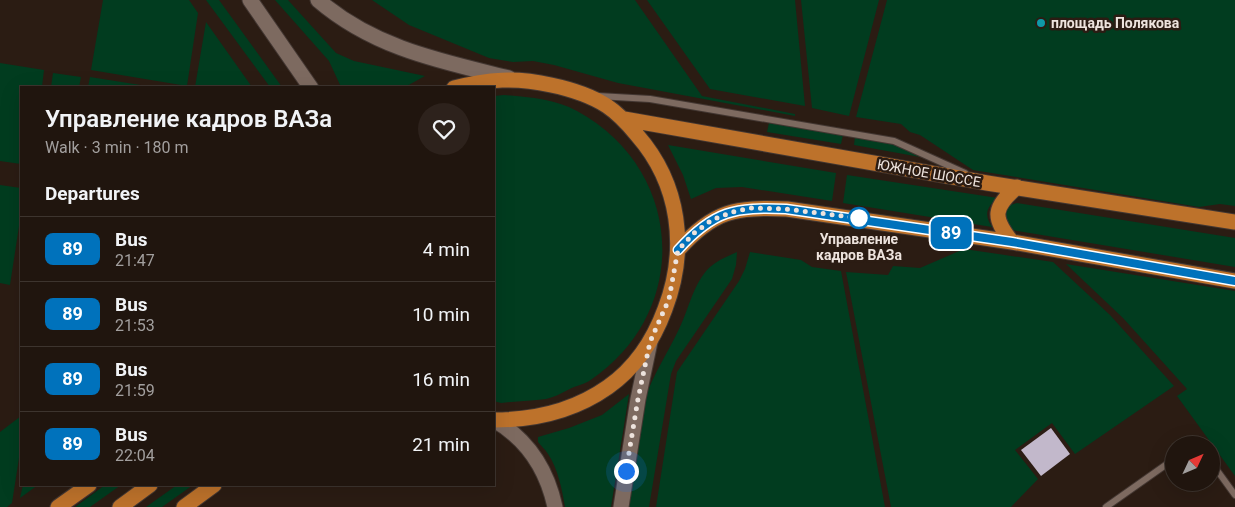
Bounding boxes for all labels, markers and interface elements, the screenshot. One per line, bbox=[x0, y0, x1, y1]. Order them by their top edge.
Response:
place label: площадь Полякова bbox=[1051, 15, 1180, 31]
marker: площадь Полякова bbox=[1035, 17, 1047, 29]
button: heart bbox=[418, 103, 470, 155]
text: Управление кадров ВАЗа bbox=[45, 105, 332, 133]
text: Walk · 3 min · 180 m bbox=[45, 138, 189, 157]
street label: ЮЖНОЕ ШОССЕ bbox=[876, 156, 982, 190]
text: Departures bbox=[45, 182, 140, 205]
marker: Управление кадров ВАЗа bbox=[848, 207, 870, 229]
line badge: 89 bbox=[928, 217, 974, 249]
text: 89 bbox=[941, 222, 961, 243]
text: Bus bbox=[115, 228, 148, 251]
place label: Управление кадров ВАЗа bbox=[816, 231, 902, 263]
text: 89 bbox=[62, 238, 83, 259]
text: 4 min bbox=[423, 238, 470, 261]
text: 21:47 bbox=[115, 251, 155, 270]
text: Bus bbox=[115, 293, 148, 316]
text: 89 bbox=[62, 303, 83, 324]
text: 10 min bbox=[412, 303, 470, 326]
text: 21:53 bbox=[115, 316, 155, 335]
text: Bus bbox=[115, 358, 148, 381]
text: 89 bbox=[62, 368, 83, 389]
text: 16 min bbox=[412, 368, 470, 391]
text: 21:59 bbox=[115, 381, 155, 400]
text: Bus bbox=[115, 423, 148, 446]
text: 89 bbox=[62, 433, 83, 454]
text: 21 min bbox=[412, 433, 470, 456]
north arrow bbox=[1165, 436, 1220, 491]
map controls bbox=[1165, 436, 1220, 491]
text: 22:04 bbox=[115, 446, 155, 465]
your location bbox=[614, 459, 639, 484]

